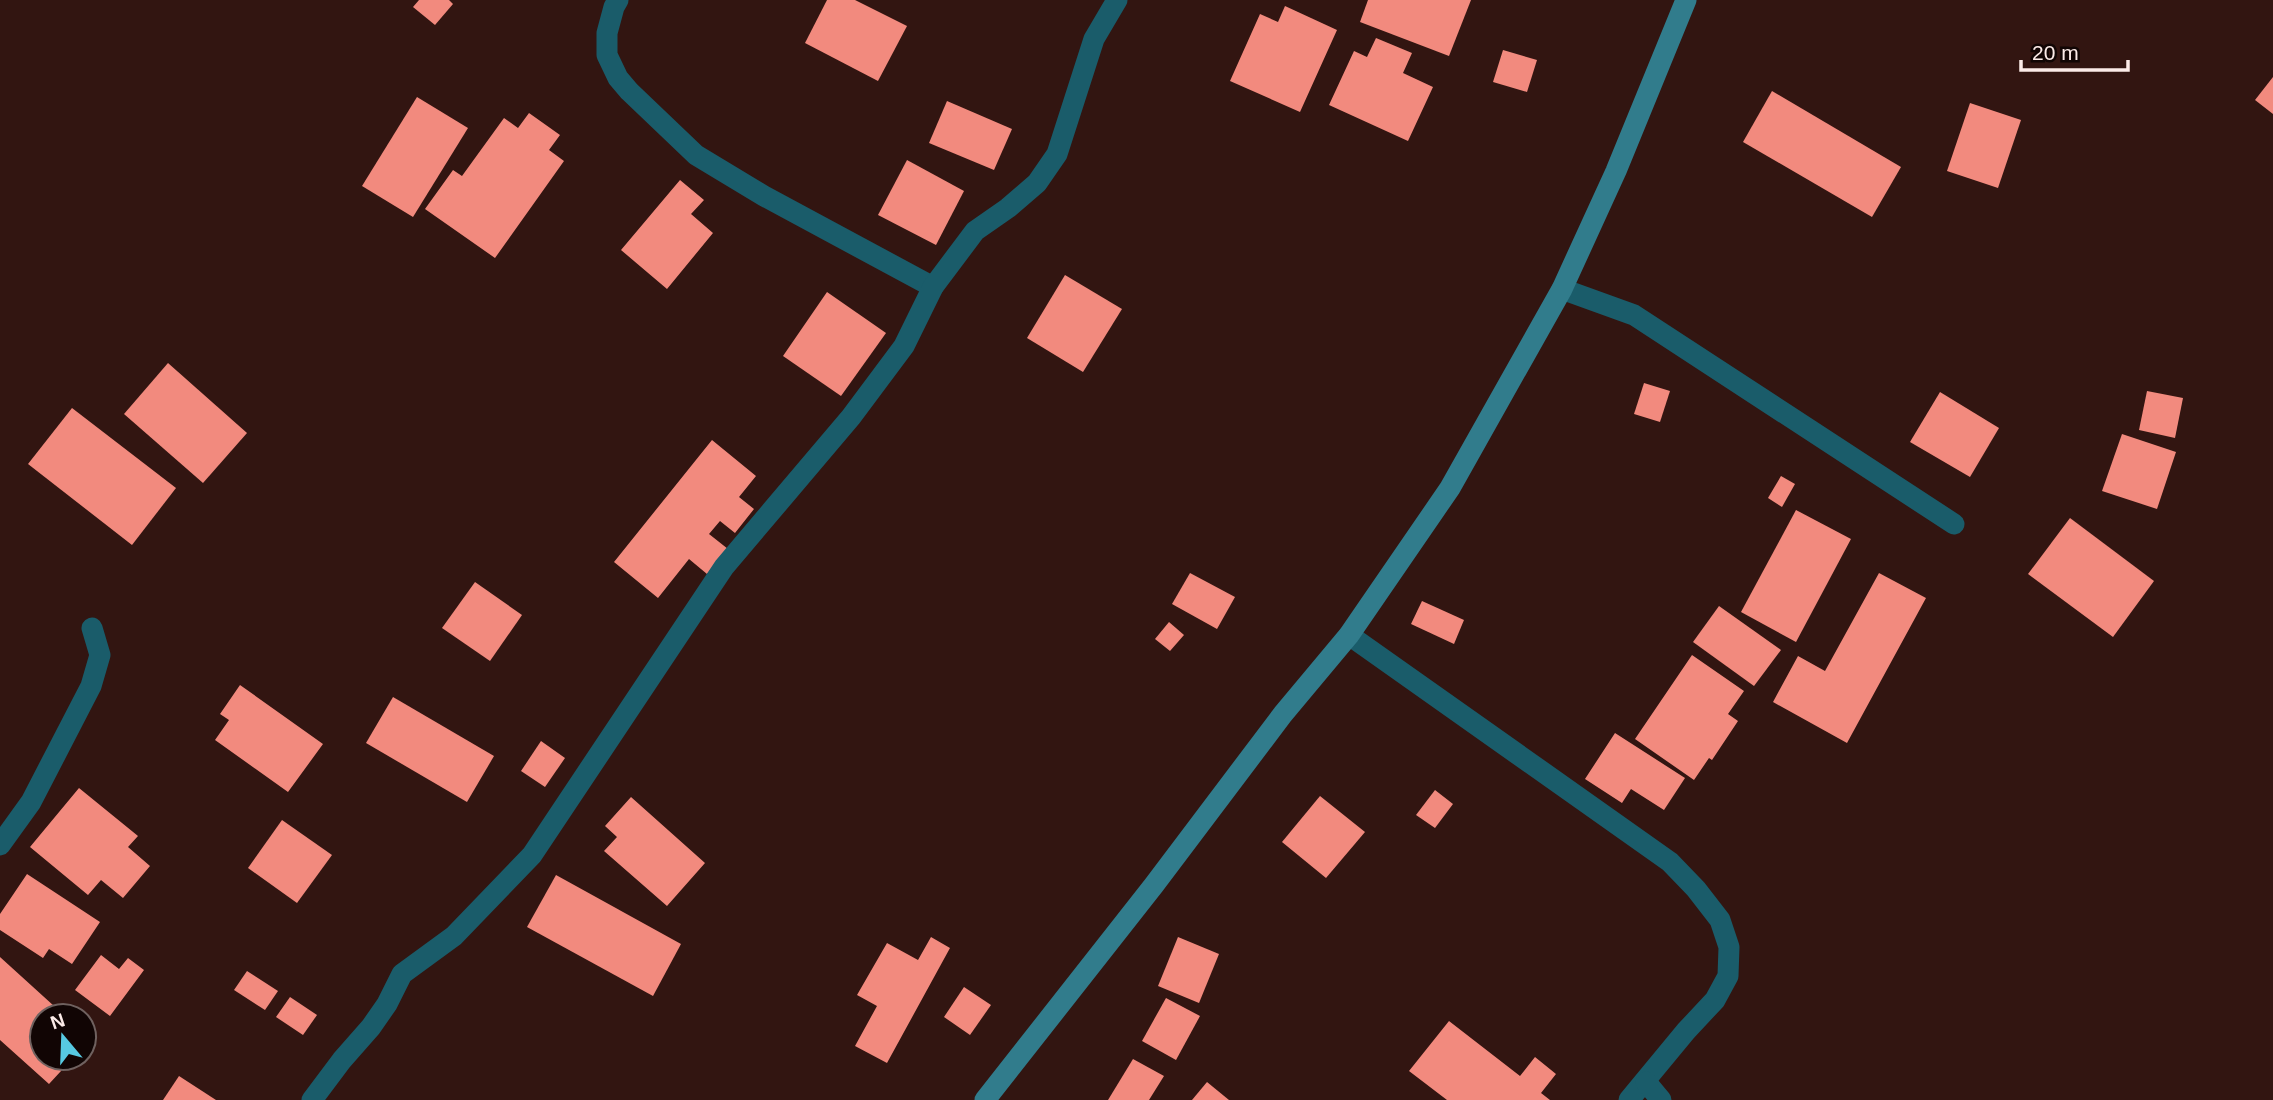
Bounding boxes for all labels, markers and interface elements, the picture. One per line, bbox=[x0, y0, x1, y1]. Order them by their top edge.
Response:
scale bar bbox=[2021, 28, 2128, 72]
text: 20 m bbox=[2032, 41, 2079, 64]
north arrow bbox=[28, 1002, 98, 1072]
text: N bbox=[48, 1009, 68, 1034]

